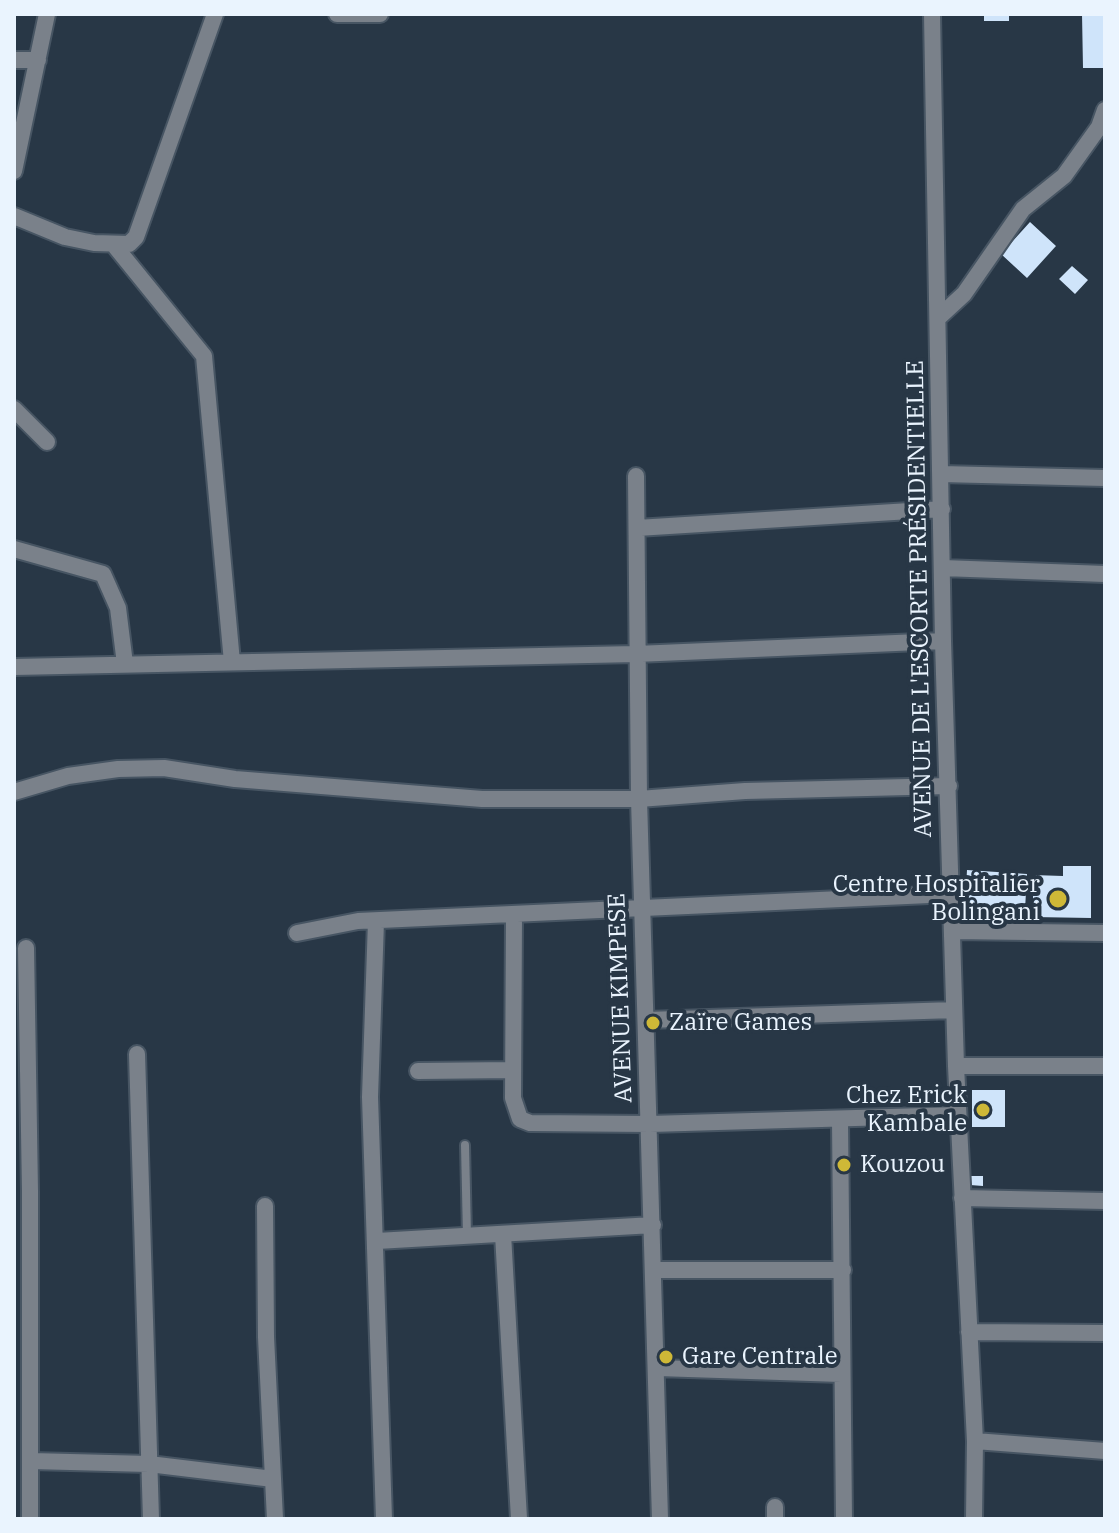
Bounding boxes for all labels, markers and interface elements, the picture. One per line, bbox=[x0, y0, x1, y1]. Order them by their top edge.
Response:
street label: AVENUE DE L'ESCORTE PRÉSIDENTIELLE bbox=[901, 360, 939, 838]
place label: Centre Hospitalier Bolingani bbox=[833, 871, 1040, 927]
marker: Centre Hospitalier Bolingani bbox=[1047, 888, 1069, 910]
street label: AVENUE KIMPESE bbox=[603, 893, 639, 1103]
place label: Zaïre Games bbox=[669, 1009, 812, 1037]
marker: Zaïre Games bbox=[644, 1014, 662, 1032]
place label: Chez Erick Kambale bbox=[846, 1082, 967, 1138]
marker: Chez Erick Kambale bbox=[974, 1101, 992, 1119]
place label: Kouzou bbox=[860, 1151, 945, 1179]
marker: Kouzou bbox=[835, 1156, 853, 1174]
place label: Gare Centrale bbox=[682, 1343, 838, 1371]
marker: Gare Centrale bbox=[657, 1348, 675, 1366]

